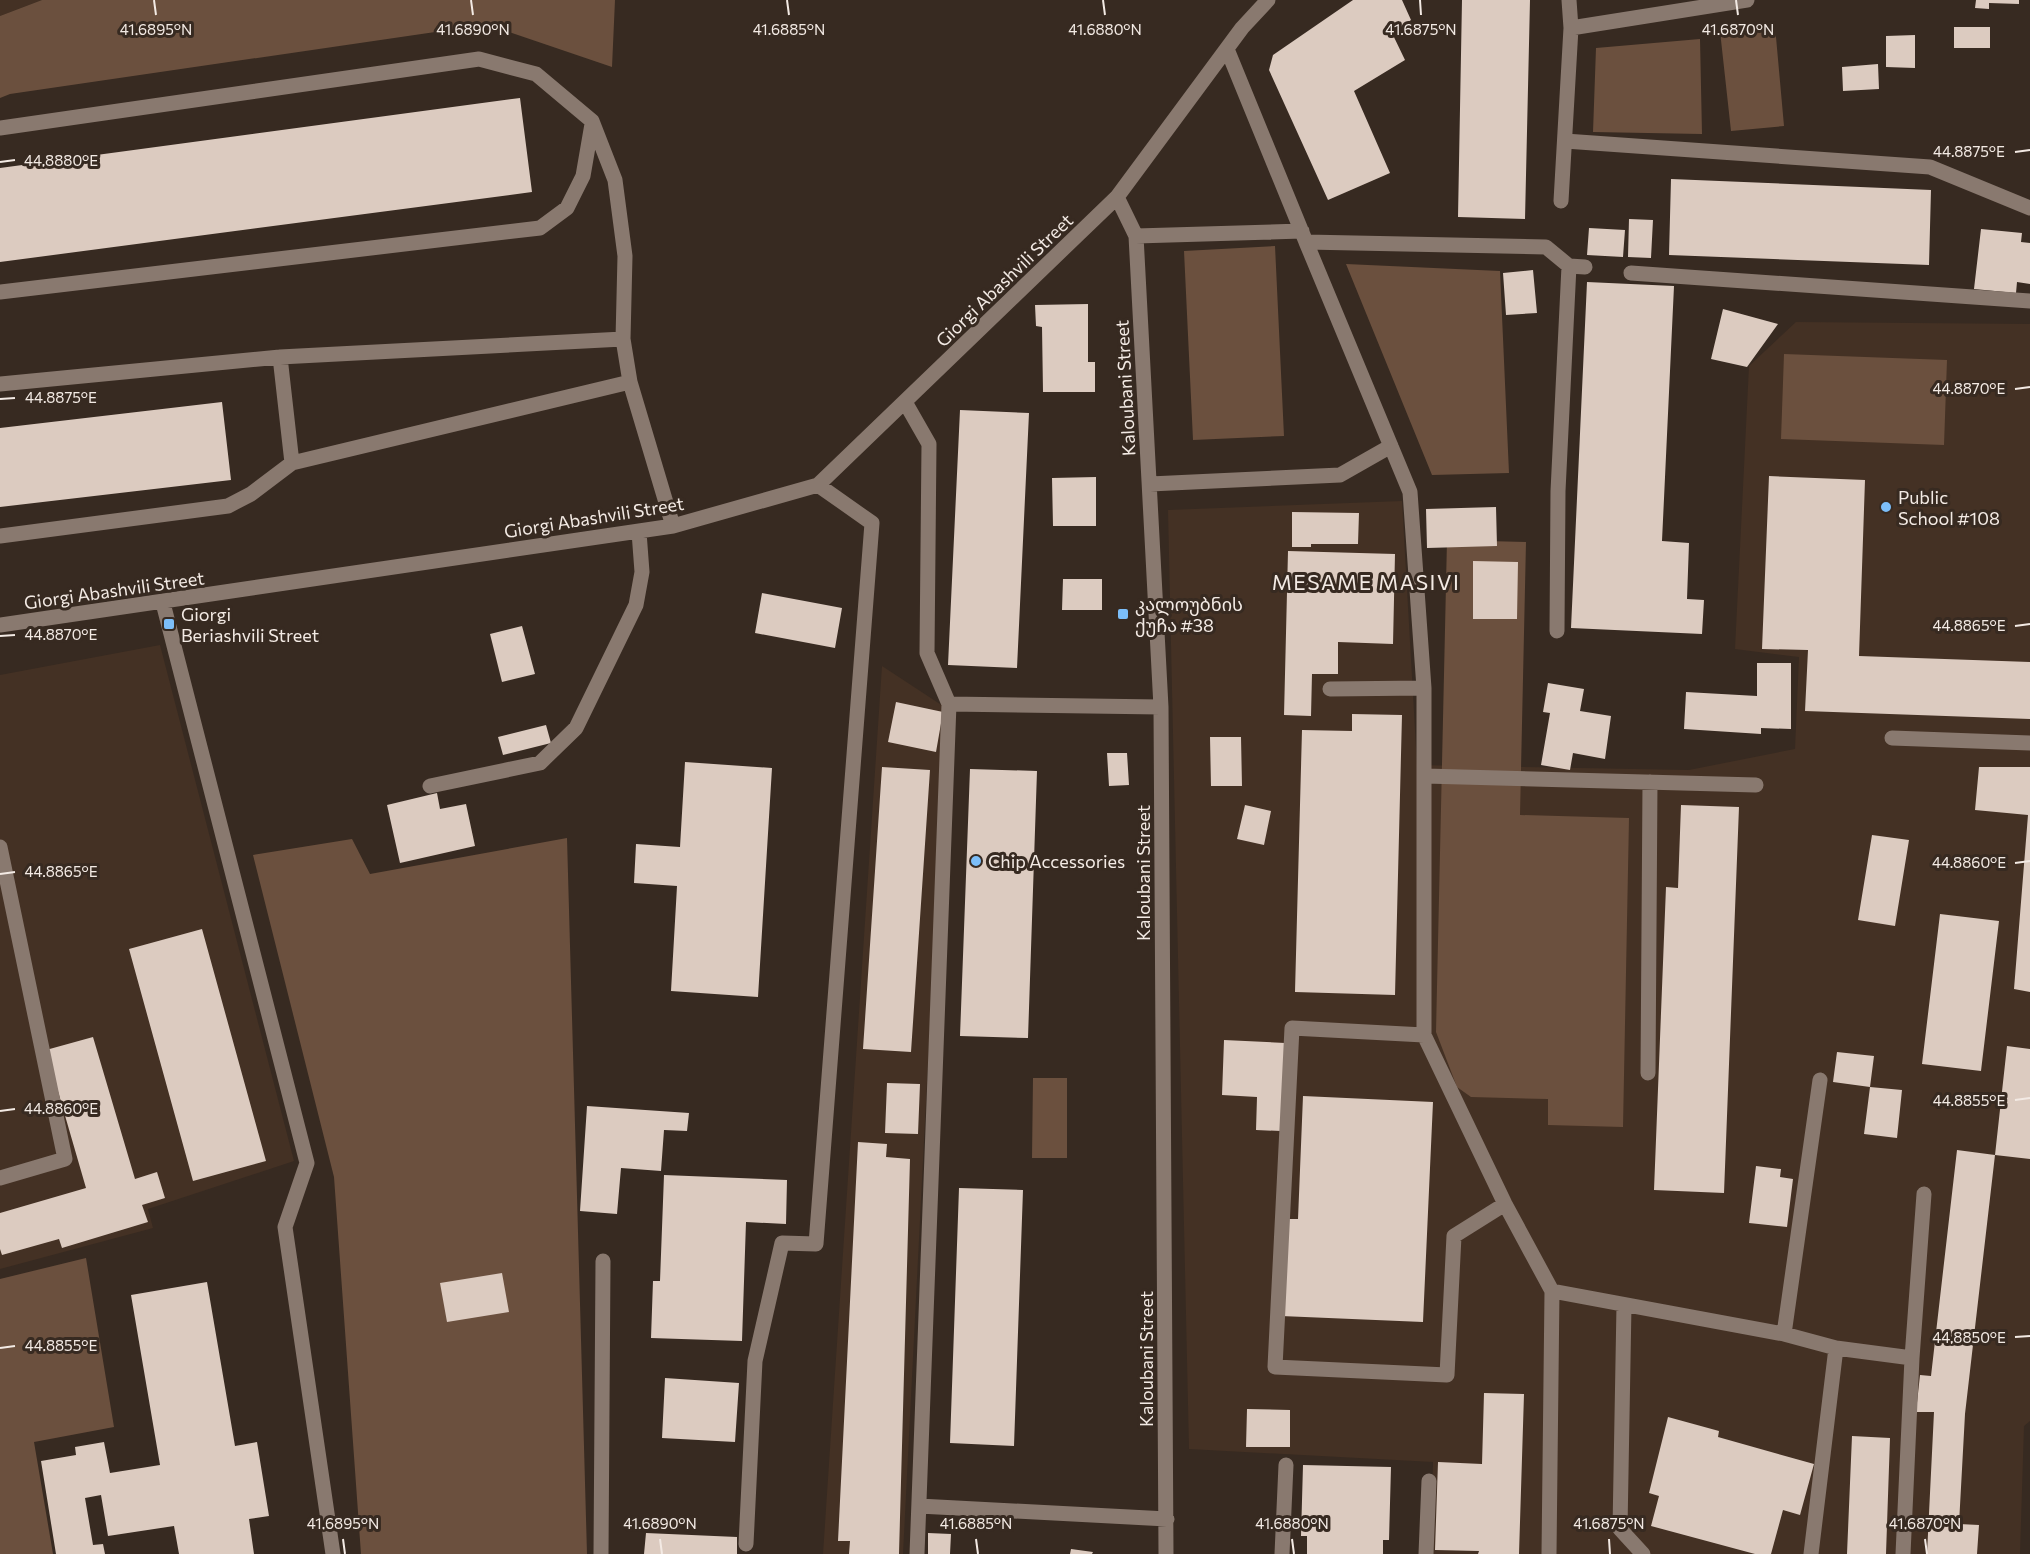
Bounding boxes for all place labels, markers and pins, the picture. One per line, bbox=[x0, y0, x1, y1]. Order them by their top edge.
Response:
place label: Public School #108 bbox=[1898, 486, 2000, 529]
marker: Public School #108 bbox=[1879, 500, 1893, 514]
place label: კალოუბნის ქუჩა #38 bbox=[1135, 593, 1243, 637]
place label: Giorgi Beriashvili Street bbox=[181, 603, 319, 646]
marker: კალოუბნის ქუჩა #38 bbox=[1116, 607, 1130, 621]
marker: Giorgi Beriashvili Street bbox=[162, 617, 176, 631]
place label: Chip Accessories bbox=[988, 850, 1125, 872]
marker: Chip Accessories bbox=[969, 854, 983, 868]

